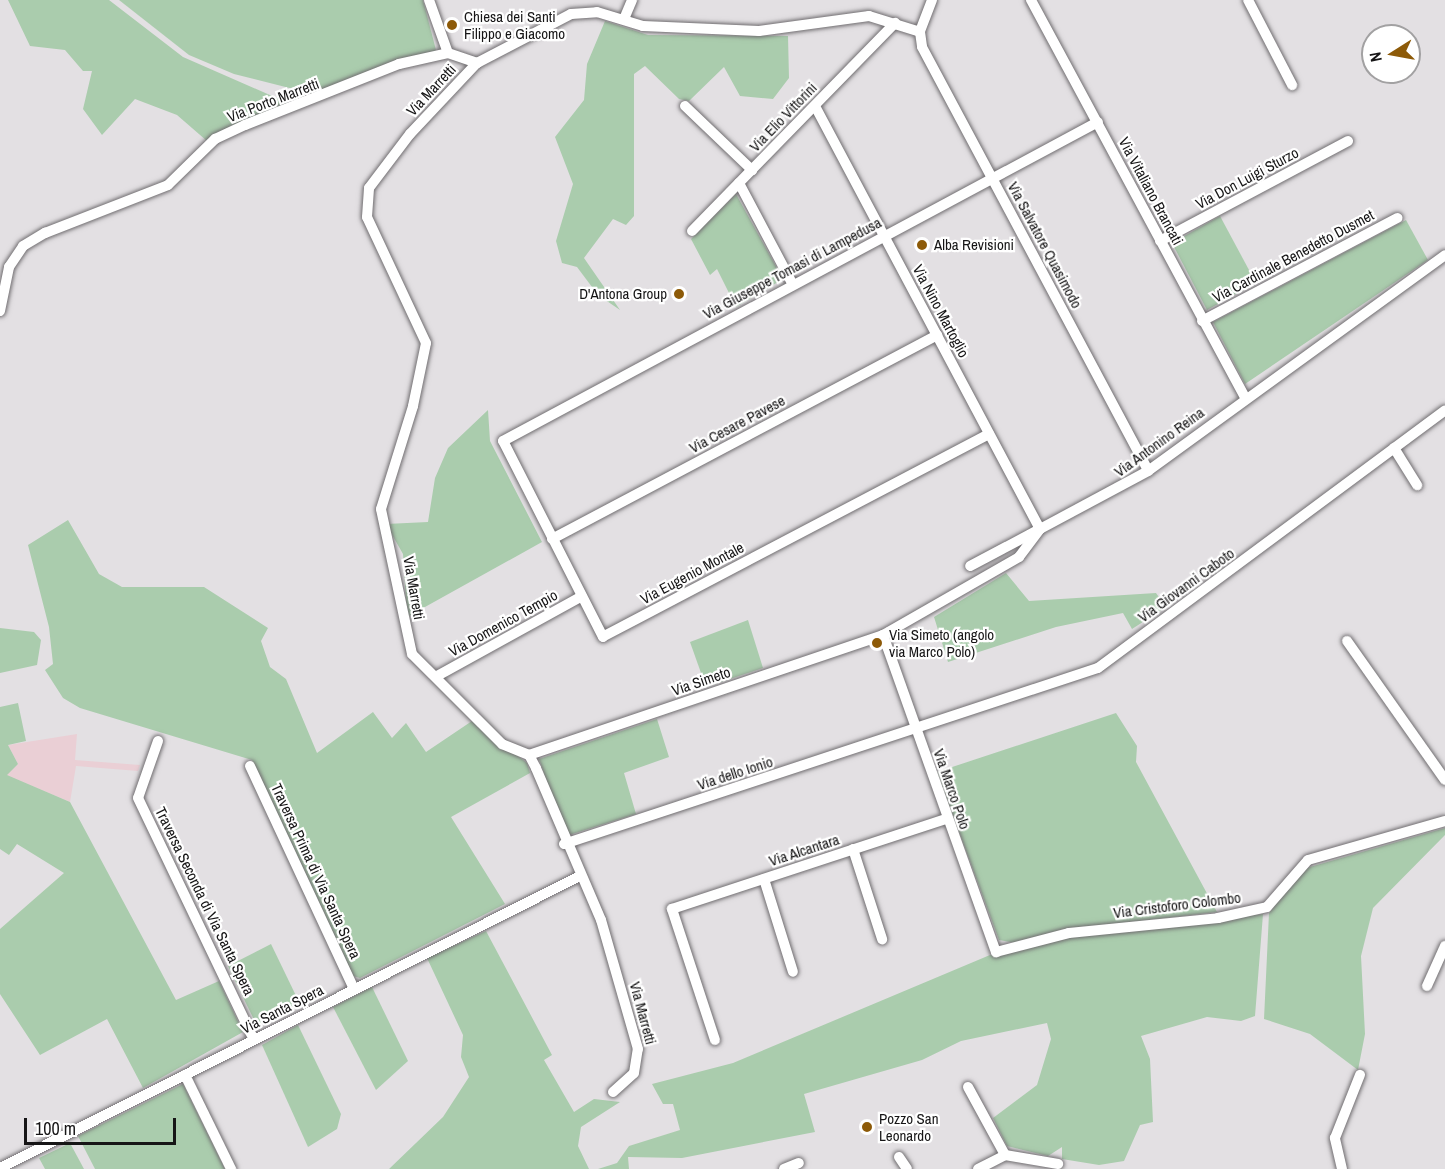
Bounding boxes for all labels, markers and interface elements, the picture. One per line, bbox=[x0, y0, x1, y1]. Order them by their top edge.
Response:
place label: Chiesa dei Santi Filippo e Giacomo bbox=[464, 7, 565, 42]
marker: Chiesa dei Santi Filippo e Giacomo bbox=[445, 18, 459, 32]
north arrow bbox=[1361, 24, 1421, 84]
text: N bbox=[1364, 50, 1387, 64]
street label: Via Marretti bbox=[403, 60, 459, 120]
street label: Via Porto Marretti bbox=[225, 74, 321, 126]
street label: Via Elio Vittorini bbox=[746, 79, 820, 155]
street label: Via Vitaliano Brancati bbox=[1115, 134, 1187, 248]
street label: Via Don Luigi Sturzo bbox=[1192, 143, 1302, 213]
street label: Via Salvatore Quasimodo bbox=[1004, 179, 1086, 311]
street label: Via Cardinale Benedetto Dusmet bbox=[1209, 206, 1377, 306]
street label: Via Giuseppe Tomasi di Lampedusa bbox=[700, 213, 884, 323]
place label: Alba Revisioni bbox=[934, 236, 1014, 254]
marker: Alba Revisioni bbox=[915, 238, 929, 252]
street label: Via Nino Martoglio bbox=[909, 262, 973, 360]
place label: D'Antona Group bbox=[579, 285, 667, 303]
marker: D'Antona Group bbox=[672, 287, 686, 301]
street label: Via Cesare Pavese bbox=[686, 391, 788, 457]
street label: Via Antonino Reina bbox=[1110, 403, 1208, 481]
street label: Via Eugenio Montale bbox=[637, 538, 747, 608]
street label: Via Giovanni Caboto bbox=[1134, 544, 1238, 626]
street label: Via Marretti bbox=[400, 555, 428, 621]
street label: Via Domenico Tempio bbox=[446, 586, 560, 660]
place label: Via Simeto (angolo via Marco Polo) bbox=[889, 625, 994, 660]
marker: Via Simeto (angolo via Marco Polo) bbox=[870, 636, 884, 650]
street label: Via Simeto bbox=[669, 663, 733, 699]
street label: Via Marco Polo bbox=[930, 746, 974, 832]
street label: Via dello Ionio bbox=[695, 752, 775, 794]
street label: Traversa Prima di Via Santa Spera bbox=[267, 780, 365, 962]
street label: Traversa Seconda di Via Santa Spera bbox=[151, 804, 259, 998]
street label: Via Alcantara bbox=[766, 830, 842, 870]
street label: Via Cristoforo Colombo bbox=[1112, 888, 1242, 922]
street label: Via Marretti bbox=[626, 980, 660, 1046]
street label: Via Santa Spera bbox=[238, 981, 326, 1037]
scale bar bbox=[27, 1106, 178, 1144]
place label: Pozzo San Leonardo bbox=[879, 1109, 938, 1144]
text: 100 m bbox=[35, 1116, 76, 1141]
marker: Pozzo San Leonardo bbox=[860, 1120, 874, 1134]

